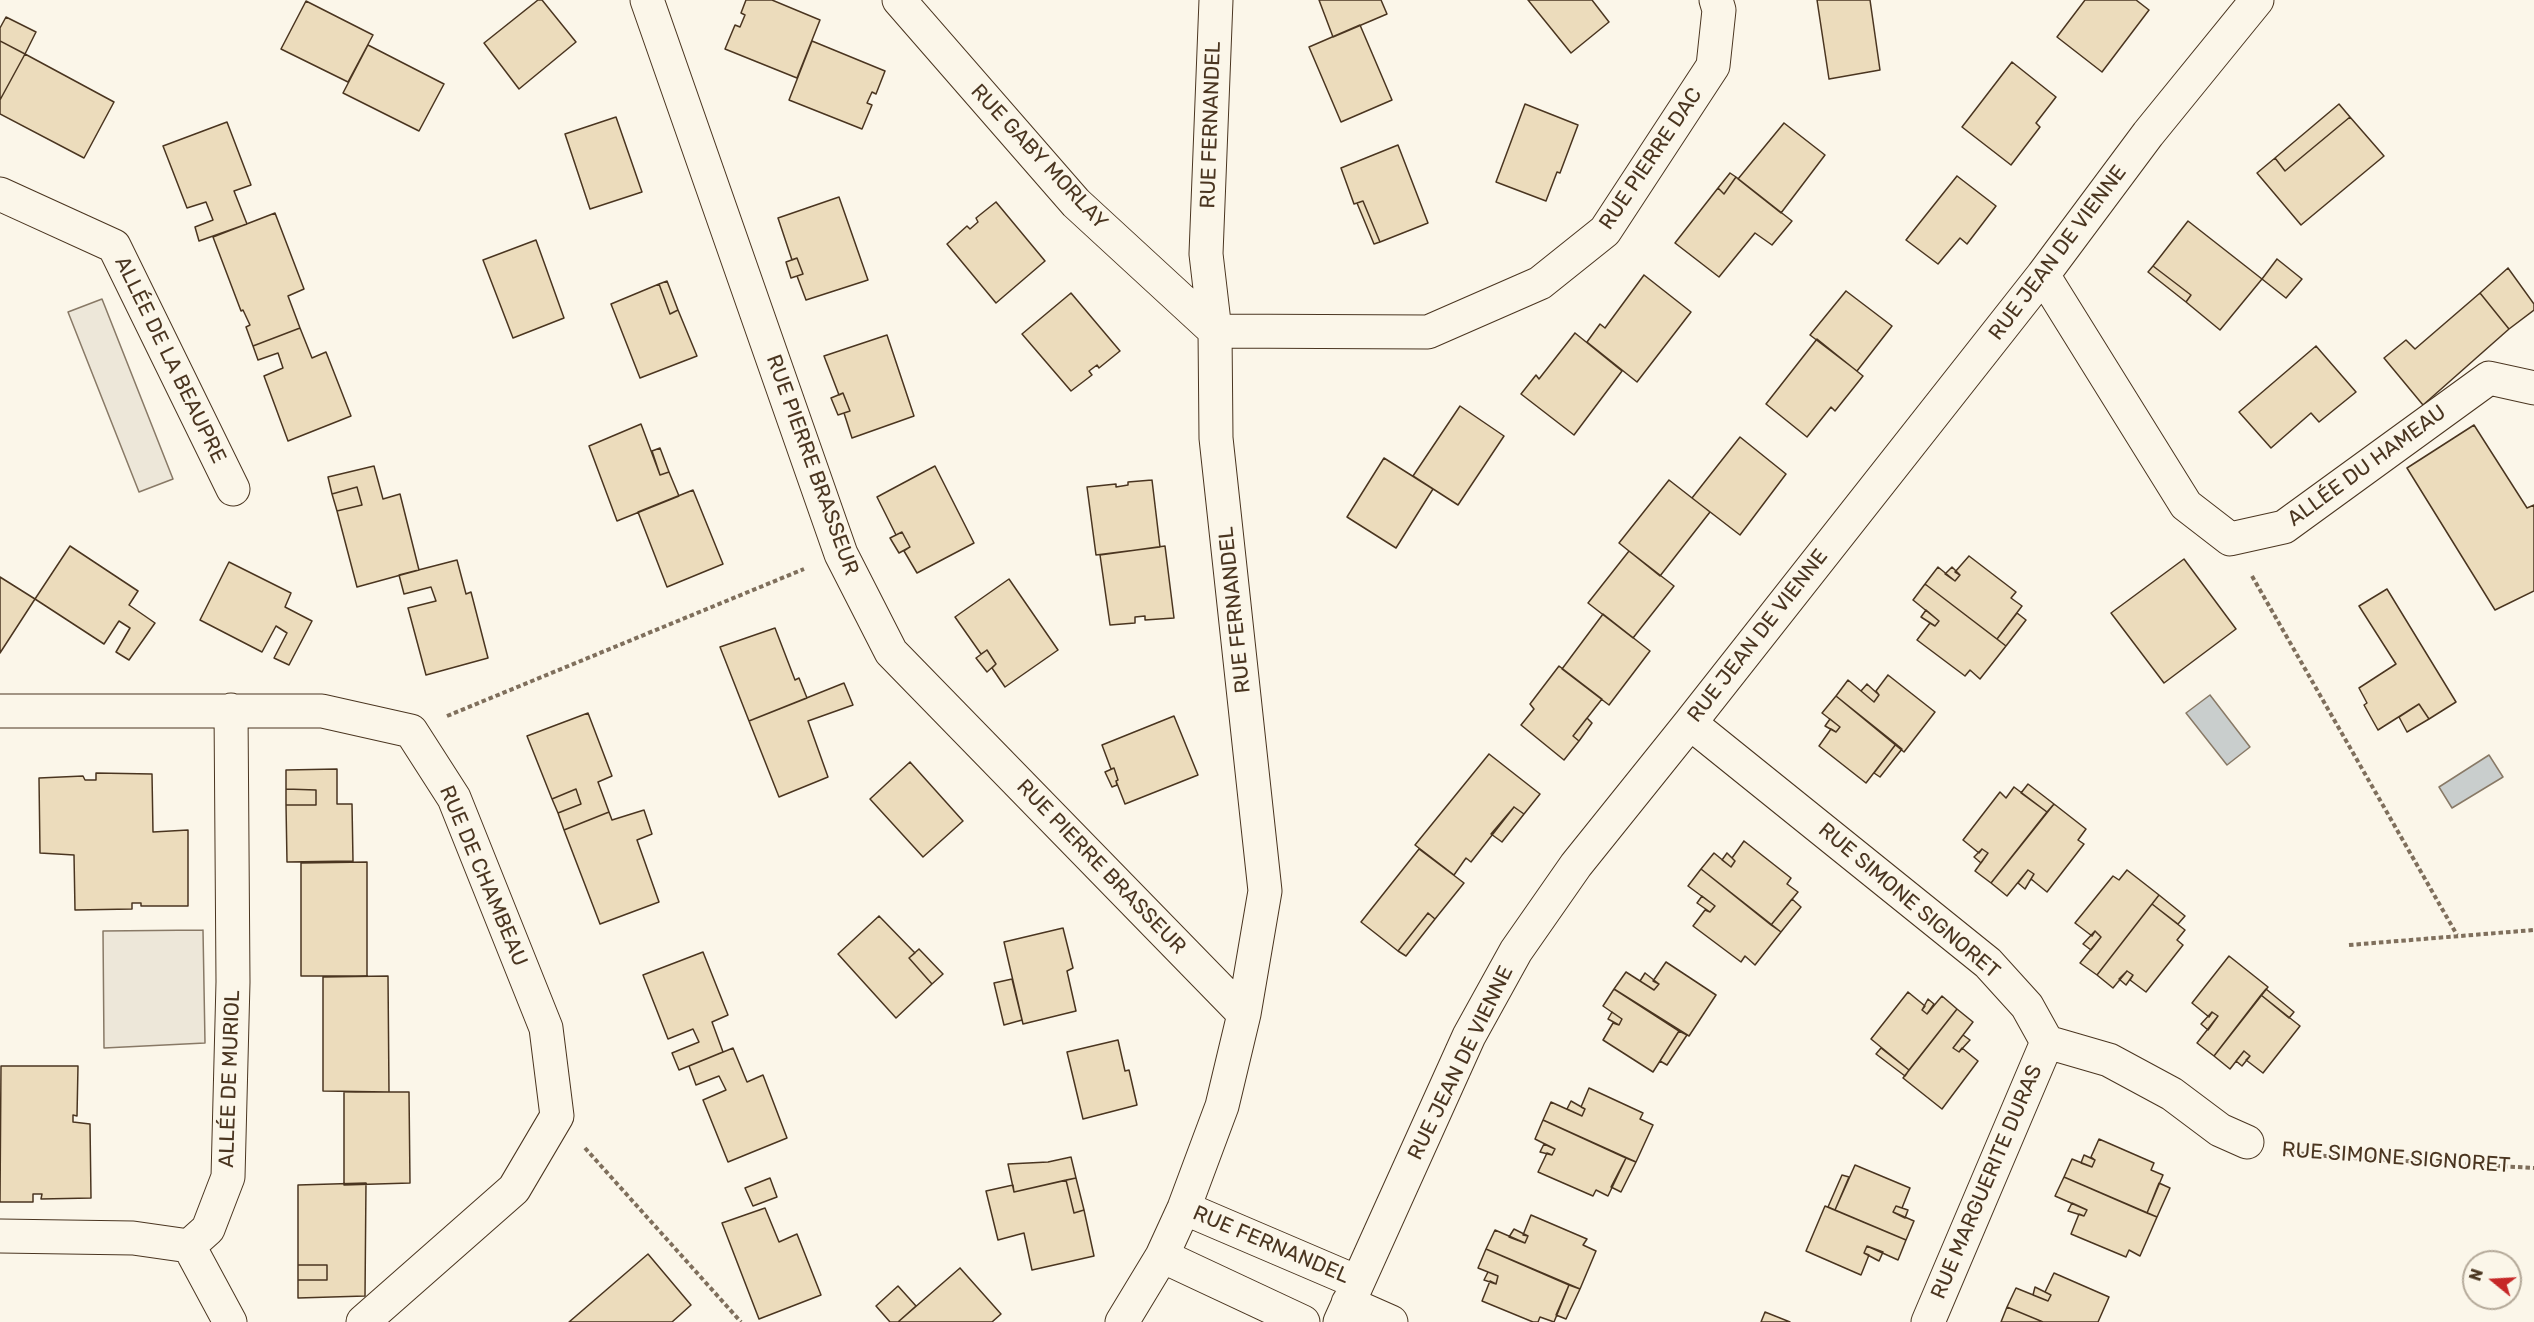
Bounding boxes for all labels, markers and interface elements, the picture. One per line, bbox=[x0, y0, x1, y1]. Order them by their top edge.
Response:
street label: RUE FERNANDEL bbox=[1195, 41, 1227, 209]
street label: RUE GABY MORLAY bbox=[965, 79, 1113, 235]
street label: RUE PIERRE DAC bbox=[1594, 83, 1708, 235]
street label: RUE JEAN DE VIENNE bbox=[1984, 160, 2132, 346]
street label: ALLÉE DE LA BEAUPRE bbox=[109, 252, 231, 468]
street label: RUE PIERRE BRASSEUR bbox=[760, 351, 864, 579]
street label: ALLÉE DU HAMEAU bbox=[2283, 400, 2451, 532]
street label: RUE FERNANDEL bbox=[1214, 525, 1256, 695]
street label: RUE JEAN DE VIENNE bbox=[1683, 544, 1833, 728]
street label: RUE PIERRE BRASSEUR bbox=[1011, 775, 1191, 959]
street label: RUE DE CHAMBEAU bbox=[434, 782, 532, 970]
street label: RUE SIMONE SIGNORET bbox=[1813, 818, 2005, 984]
street label: RUE JEAN DE VIENNE bbox=[1403, 962, 1519, 1164]
street label: ALLÉE DE MURIOL bbox=[214, 990, 246, 1168]
street label: RUE MARGUERITE DURAS bbox=[1926, 1061, 2048, 1303]
street label: RUE SIMONE SIGNORET bbox=[2281, 1137, 2511, 1179]
street label: RUE FERNANDEL bbox=[1189, 1201, 1353, 1289]
north arrow bbox=[2462, 1250, 2522, 1310]
text: N bbox=[2465, 1266, 2487, 1283]

